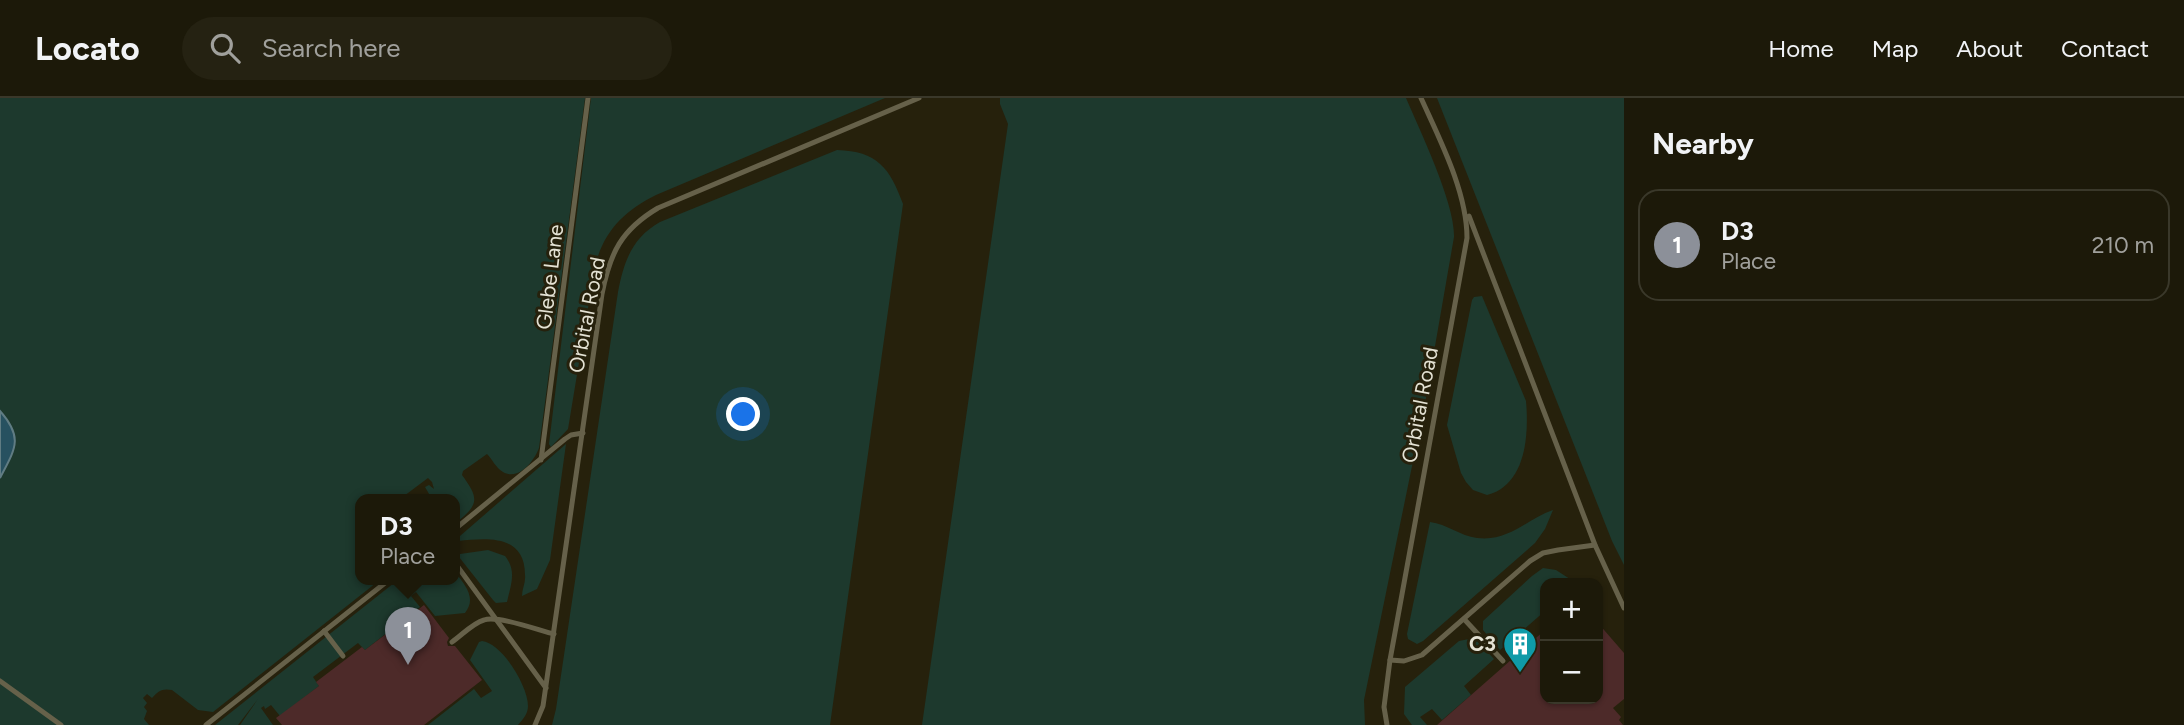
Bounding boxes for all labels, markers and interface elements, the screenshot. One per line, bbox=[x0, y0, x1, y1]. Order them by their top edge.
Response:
search box bbox=[182, 17, 672, 80]
text: Locato bbox=[35, 29, 140, 68]
icon: search bbox=[206, 29, 244, 67]
text: Search here bbox=[262, 32, 401, 64]
text: Home bbox=[1768, 34, 1834, 63]
text: Map bbox=[1872, 34, 1918, 63]
text: About bbox=[1956, 34, 2023, 63]
text: Contact bbox=[2061, 34, 2149, 63]
text: Nearby bbox=[1652, 125, 1754, 162]
text: D3 bbox=[1721, 215, 1754, 247]
street label: Glebe Lane bbox=[531, 223, 568, 331]
text: 1 bbox=[1672, 231, 1682, 259]
text: 210 m bbox=[2092, 231, 2154, 259]
text: Place bbox=[1721, 247, 1776, 275]
street label: Orbital Road bbox=[563, 255, 610, 375]
street label: Orbital Road bbox=[1396, 345, 1443, 465]
your location bbox=[726, 397, 760, 431]
popup bbox=[355, 494, 460, 585]
text: D3 bbox=[380, 510, 413, 542]
text: Place bbox=[380, 542, 435, 570]
map controls bbox=[1540, 578, 1603, 704]
button: + bbox=[1540, 578, 1603, 641]
pin: 1 bbox=[385, 607, 431, 665]
building icon: C3 bbox=[1501, 625, 1539, 674]
place label: C3 bbox=[1469, 631, 1496, 656]
button: − bbox=[1540, 641, 1603, 704]

